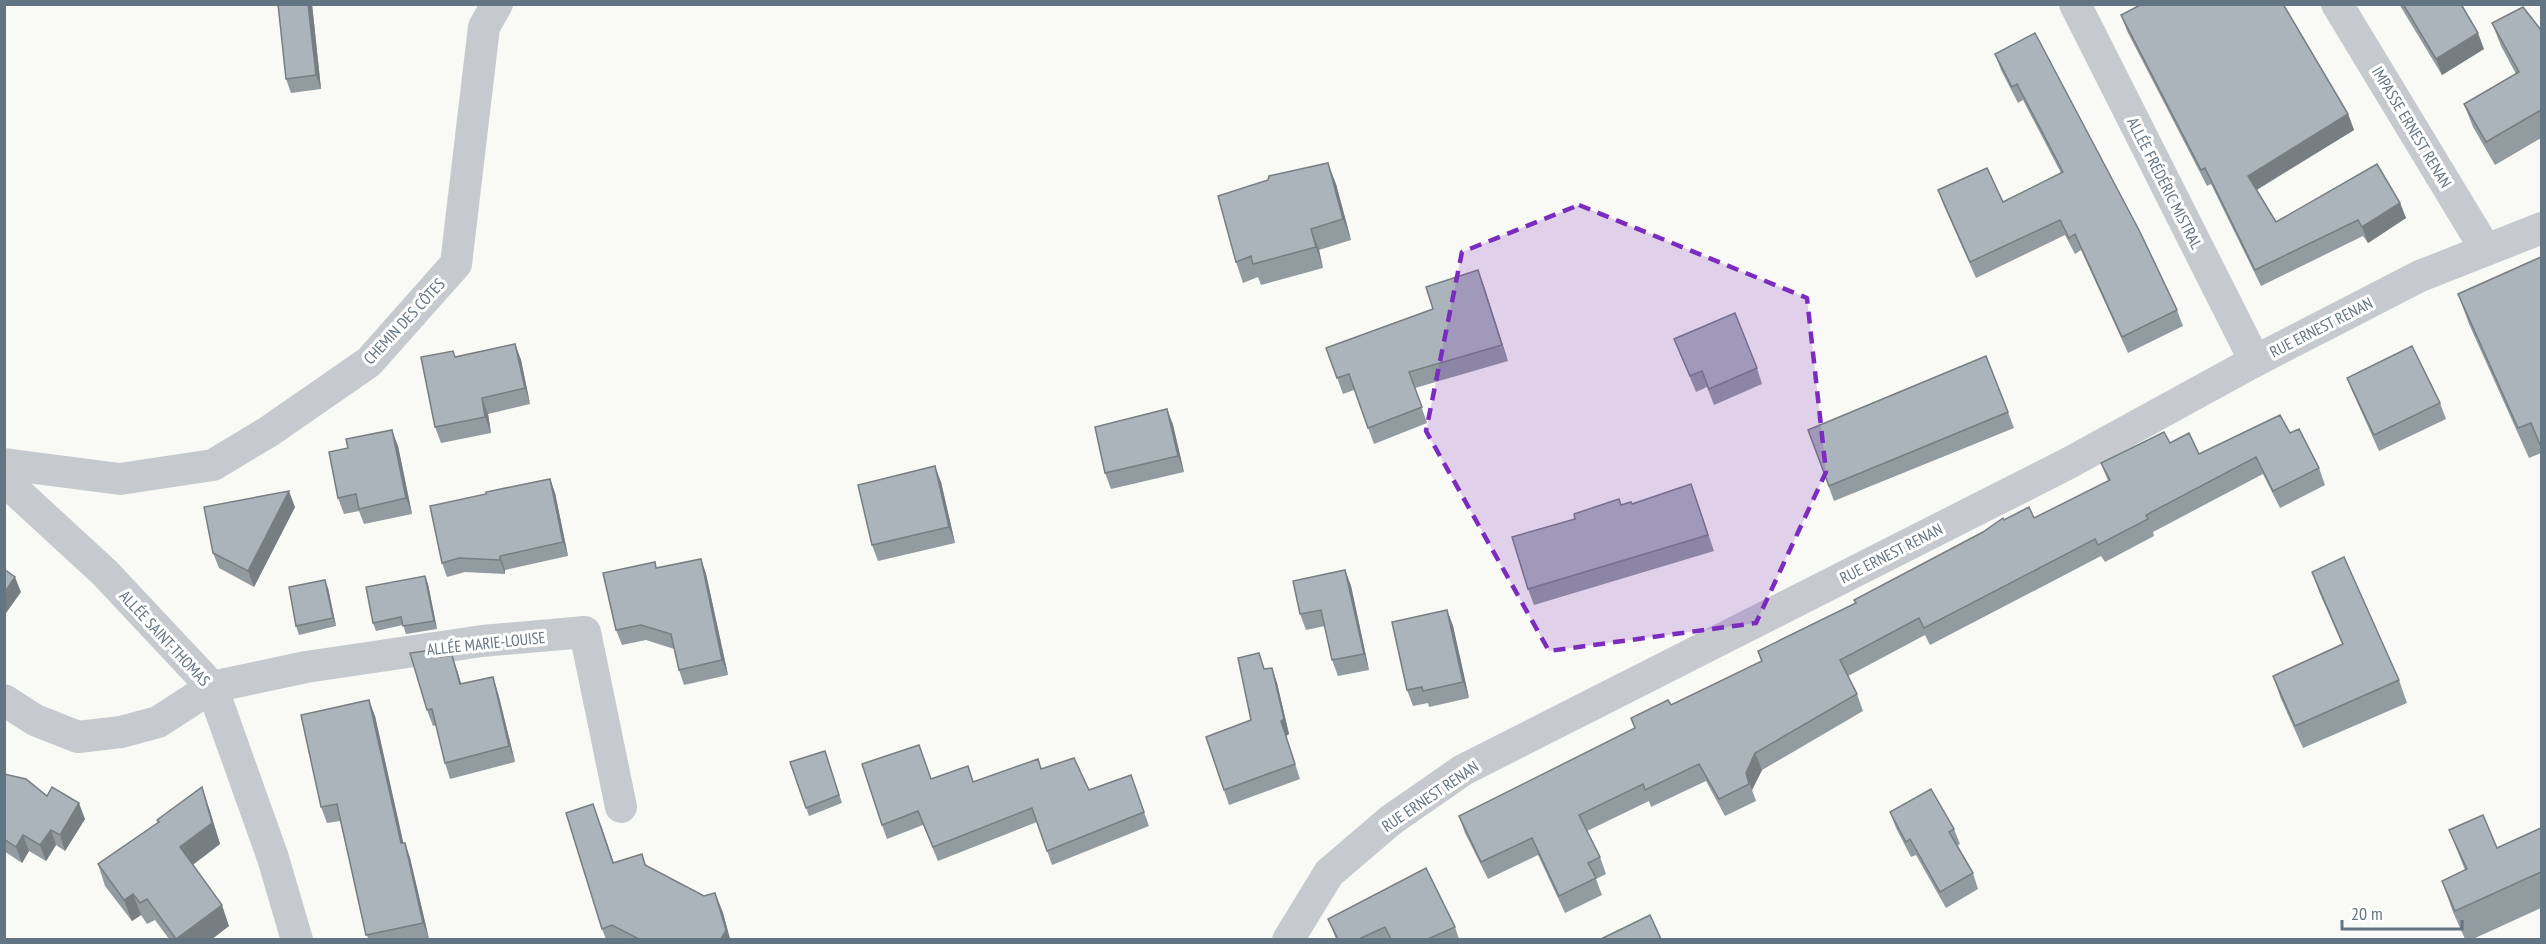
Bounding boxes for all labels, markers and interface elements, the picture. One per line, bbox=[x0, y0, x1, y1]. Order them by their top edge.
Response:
street label: IMPASSE ERNEST RENAN bbox=[2368, 63, 2456, 191]
street label: ALLÉE FRÉDÉRIC MISTRAL bbox=[2123, 114, 2207, 253]
street label: CHEMIN DES CÔTES bbox=[359, 274, 449, 368]
street label: RUE ERNEST RENAN bbox=[2266, 293, 2376, 361]
street label: RUE ERNEST RENAN bbox=[1836, 519, 1946, 587]
street label: ALLÉE SAINT-THOMAS bbox=[115, 586, 215, 690]
street label: ALLÉE MARIE-LOUISE bbox=[426, 627, 546, 659]
street label: RUE ERNEST RENAN bbox=[1378, 756, 1482, 836]
scale bar bbox=[2342, 893, 2462, 931]
text: 20 m bbox=[2351, 902, 2383, 925]

